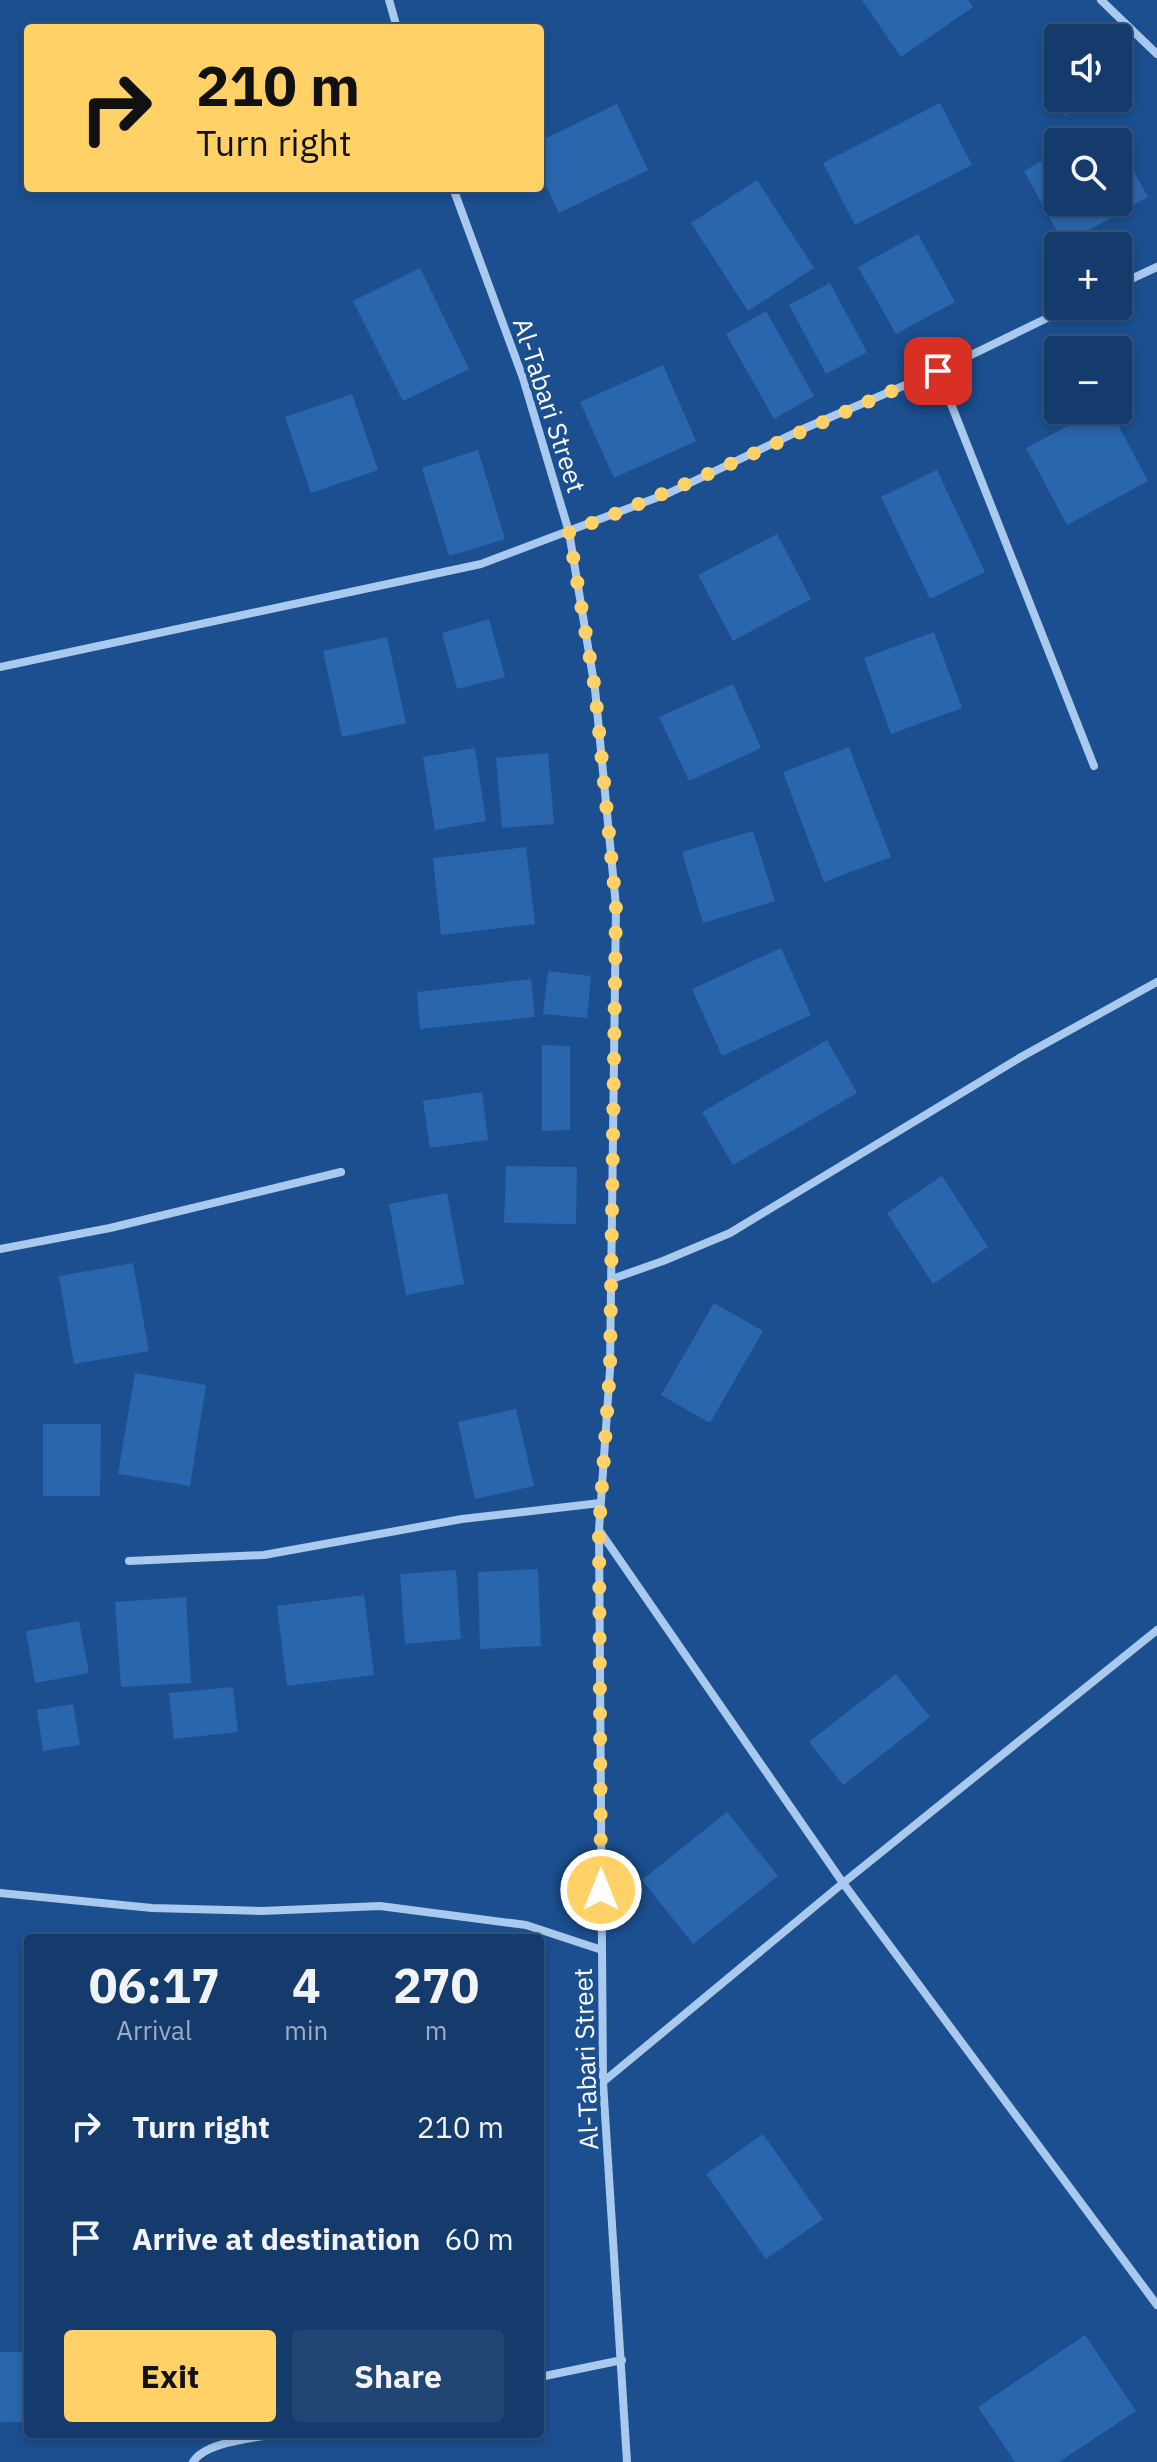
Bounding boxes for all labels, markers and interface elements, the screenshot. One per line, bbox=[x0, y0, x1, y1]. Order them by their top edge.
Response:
map controls bbox=[1044, 24, 1132, 424]
button: sound bbox=[1044, 24, 1132, 112]
text: 210 m bbox=[196, 49, 360, 121]
icon: right bbox=[64, 56, 168, 160]
text: Turn right bbox=[196, 119, 352, 166]
button: search bbox=[1044, 128, 1132, 216]
button: + bbox=[1044, 232, 1132, 320]
street label: Al-Tabari Street bbox=[506, 313, 594, 497]
button: − bbox=[1044, 336, 1132, 424]
pin bbox=[904, 337, 972, 405]
icon: arrive bbox=[916, 349, 960, 393]
position arrow bbox=[559, 1848, 643, 1932]
text: 06:17 bbox=[89, 1954, 220, 2016]
text: 4 bbox=[292, 1954, 321, 2016]
text: 270 bbox=[393, 1954, 479, 2016]
street label: Al-Tabari Street bbox=[565, 1967, 605, 2151]
text: Arrival bbox=[116, 2013, 192, 2047]
text: min bbox=[284, 2013, 328, 2047]
text: m bbox=[425, 2013, 447, 2047]
icon: right bbox=[64, 2104, 108, 2148]
text: Turn right bbox=[132, 2107, 270, 2146]
text: 210 m bbox=[417, 2107, 504, 2146]
icon: arrive bbox=[64, 2216, 108, 2260]
text: Arrive at destination bbox=[132, 2219, 420, 2258]
text: 60 m bbox=[444, 2219, 514, 2258]
button: Exit bbox=[64, 2330, 276, 2422]
button: Share bbox=[292, 2330, 504, 2422]

